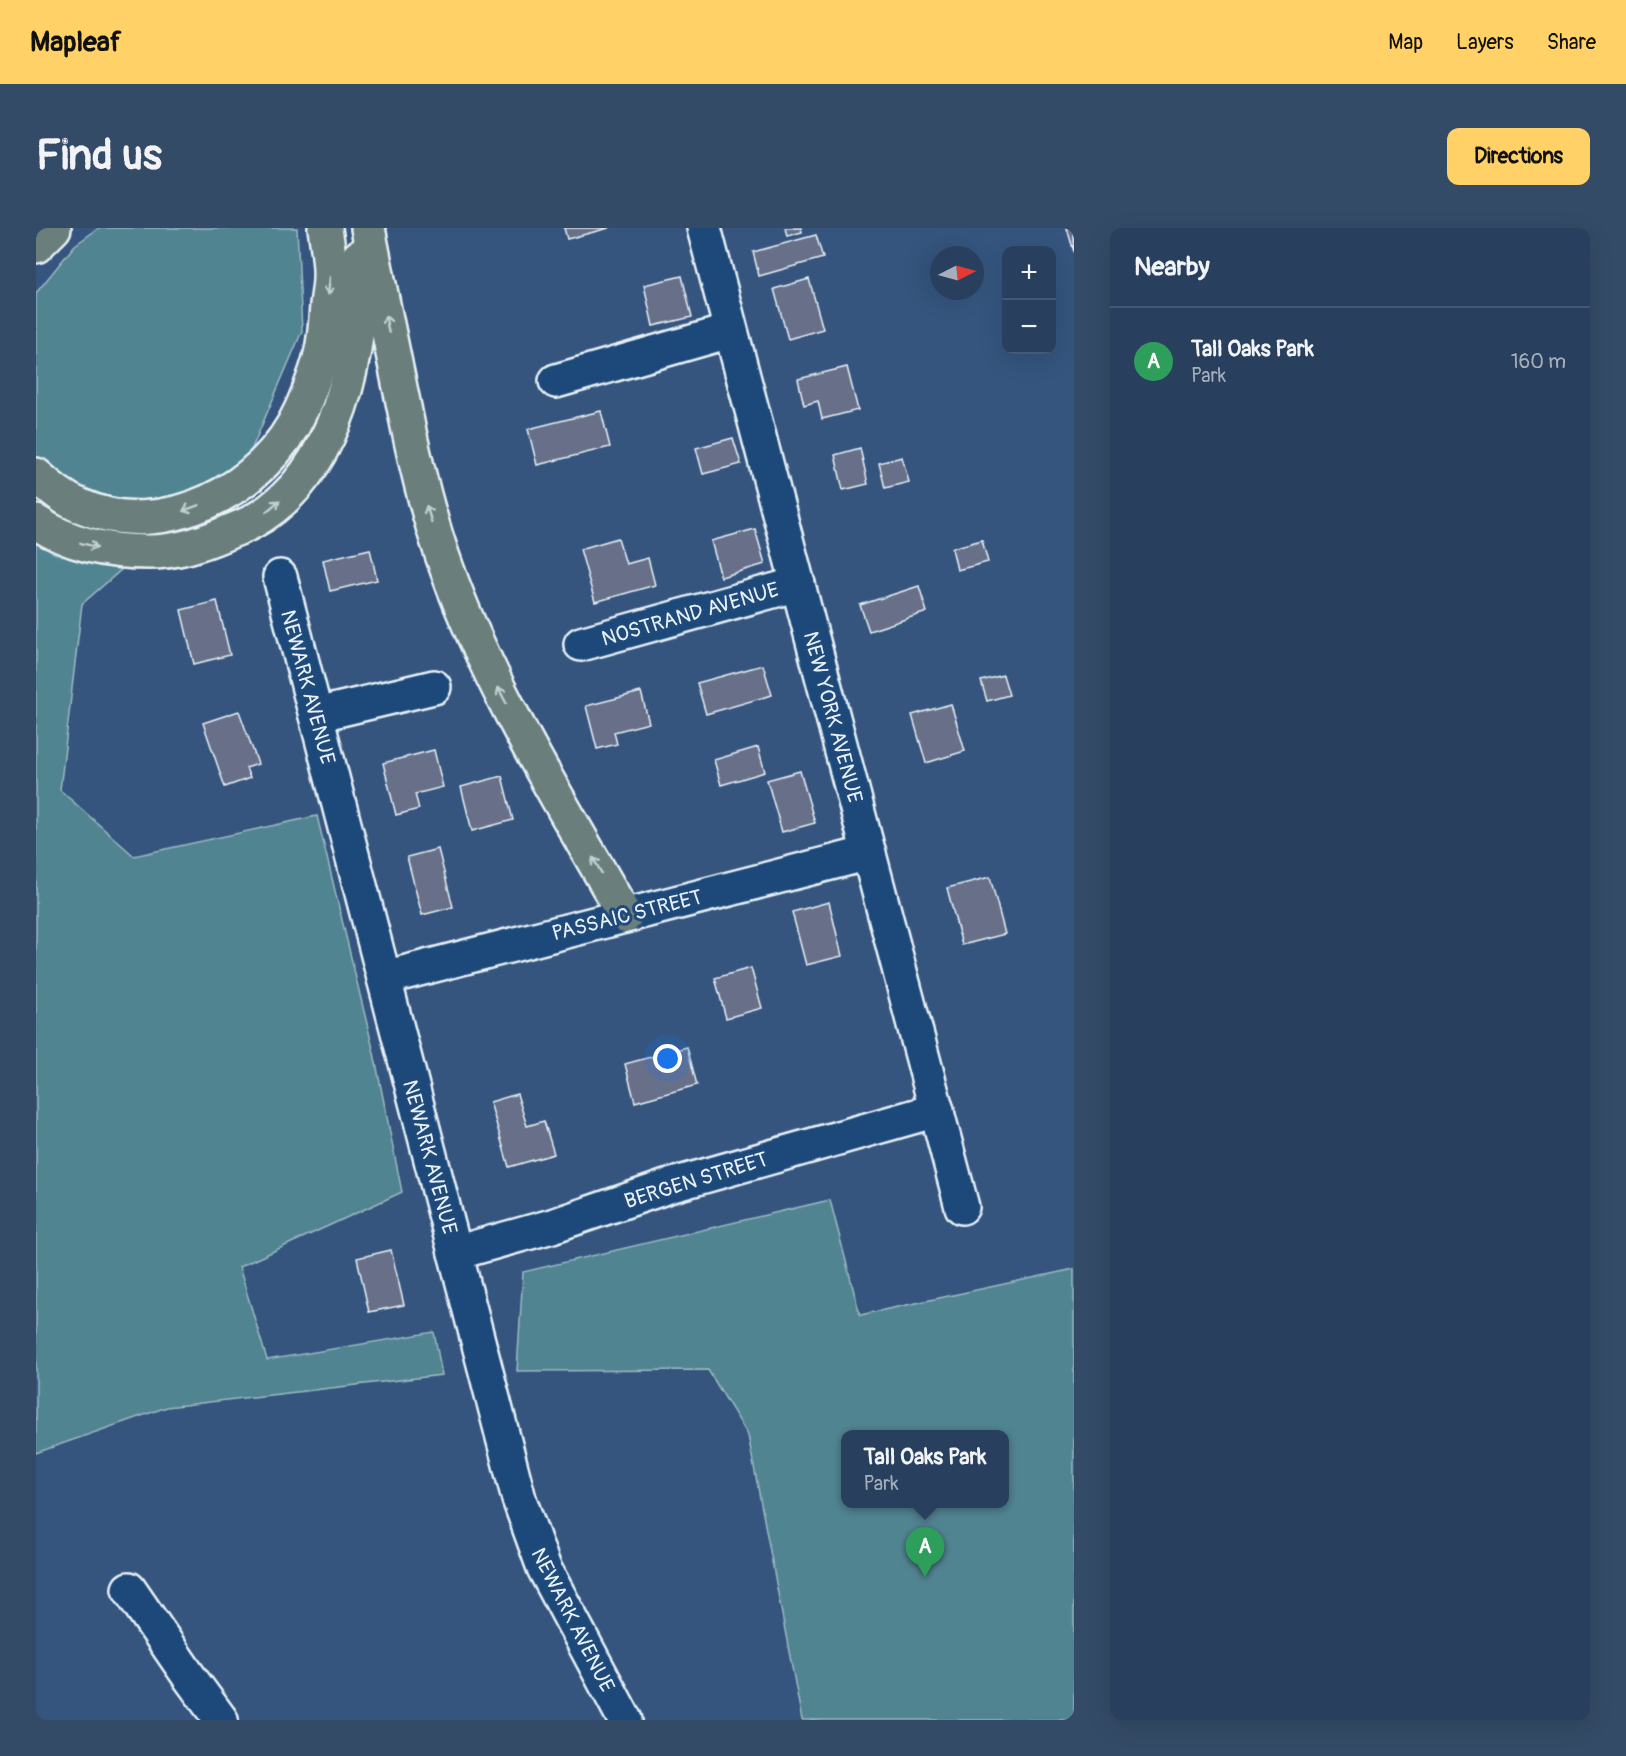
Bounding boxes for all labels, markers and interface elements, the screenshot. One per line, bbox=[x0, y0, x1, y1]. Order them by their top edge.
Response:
text: Mapleaf bbox=[30, 25, 121, 60]
text: Map bbox=[1388, 29, 1423, 56]
text: Layers bbox=[1456, 29, 1514, 56]
text: Share bbox=[1547, 29, 1596, 56]
button: Directions bbox=[1447, 128, 1590, 185]
text: Find us bbox=[36, 130, 162, 182]
north arrow bbox=[930, 246, 984, 300]
map controls bbox=[1002, 246, 1056, 354]
button: + bbox=[1002, 246, 1056, 300]
text: Nearby bbox=[1134, 251, 1210, 283]
one-way arrow bbox=[323, 276, 334, 296]
button: − bbox=[1002, 300, 1056, 354]
one-way arrow bbox=[381, 314, 392, 334]
text: Tall Oaks Park bbox=[1191, 335, 1314, 363]
text: A bbox=[1147, 349, 1160, 374]
text: 160 m bbox=[1511, 349, 1566, 374]
text: Park bbox=[1191, 363, 1226, 388]
one-way arrow bbox=[265, 499, 280, 513]
one-way arrow bbox=[183, 504, 201, 515]
one-way arrow bbox=[423, 505, 434, 524]
one-way arrow bbox=[80, 540, 99, 552]
street label: NOSTRAND AVENUE bbox=[598, 576, 782, 653]
street label: NEWARK AVENUE bbox=[274, 607, 341, 767]
street label: NEW YORK AVENUE bbox=[797, 628, 868, 806]
one-way arrow bbox=[496, 686, 507, 704]
one-way arrow bbox=[590, 857, 602, 874]
street label: PASSAIC STREET bbox=[549, 884, 705, 947]
your location bbox=[653, 1044, 682, 1073]
street label: NEWARK AVENUE bbox=[396, 1077, 463, 1237]
street label: BERGEN STREET bbox=[621, 1146, 771, 1215]
popup bbox=[841, 1430, 1009, 1508]
text: Tall Oaks Park bbox=[864, 1443, 986, 1471]
text: Park bbox=[864, 1471, 899, 1496]
pin: A bbox=[906, 1528, 944, 1577]
street label: NEWARK AVENUE bbox=[525, 1543, 621, 1697]

